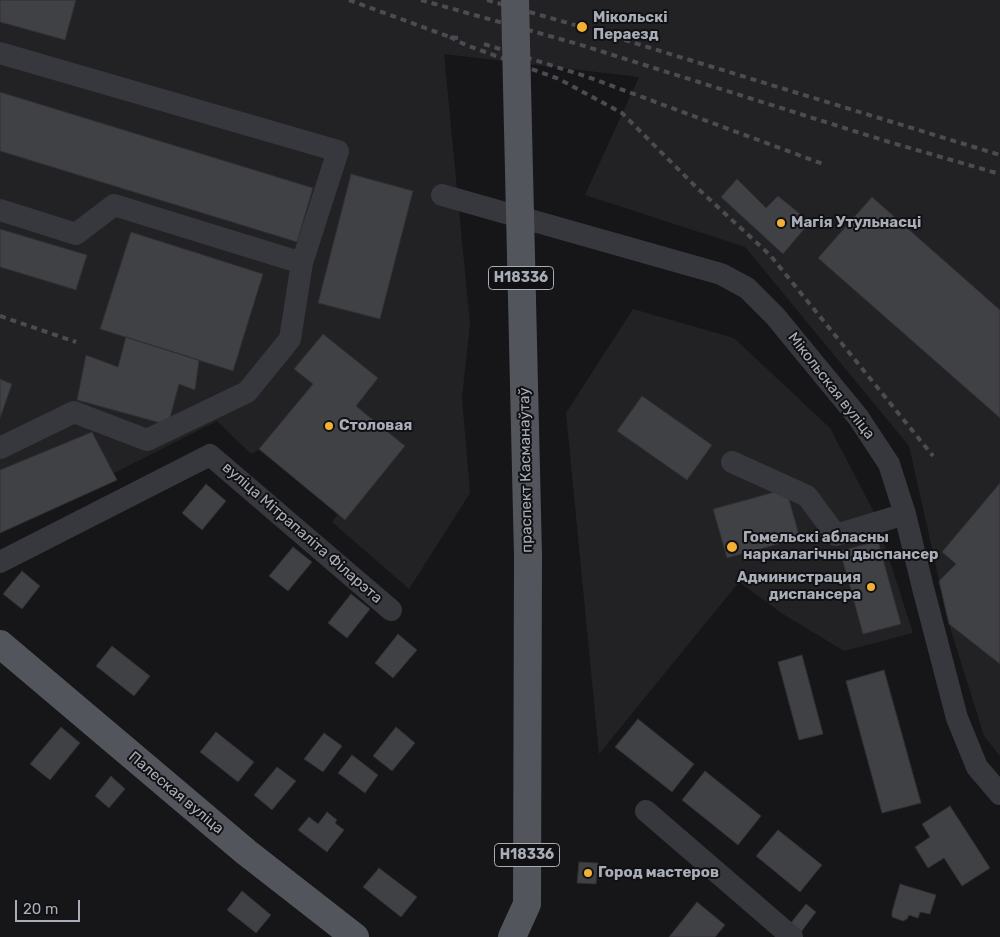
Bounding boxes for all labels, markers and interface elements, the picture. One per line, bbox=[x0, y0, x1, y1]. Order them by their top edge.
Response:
place label: Мікольскі Пераезд bbox=[593, 9, 668, 44]
marker: Мікольскі Пераезд bbox=[575, 20, 589, 34]
place label: Магія Утульнасці bbox=[791, 214, 921, 232]
marker: Магія Утульнасці bbox=[775, 217, 787, 229]
road number: Н18336 bbox=[488, 266, 554, 290]
street label: Мікольская вуліца bbox=[784, 329, 878, 443]
street label: праспект Касманаўтаў bbox=[516, 387, 536, 553]
place label: Столовая bbox=[339, 417, 412, 435]
marker: Столовая bbox=[323, 420, 335, 432]
street label: вуліца Мітрапаліта Філарэта bbox=[218, 459, 386, 607]
place label: Гомельскі абласны наркалагічны дыспансер bbox=[743, 529, 939, 564]
marker: Гомельскі абласны наркалагічны дыспансер bbox=[725, 540, 739, 554]
place label: Администрация диспансера bbox=[737, 569, 861, 604]
marker: Администрация диспансера bbox=[865, 581, 877, 593]
street label: Палеская вуліца bbox=[125, 748, 227, 838]
road number: Н18336 bbox=[494, 844, 560, 866]
place label: Город мастеров bbox=[598, 864, 719, 882]
marker: Город мастеров bbox=[582, 867, 594, 879]
scale bar bbox=[18, 890, 82, 922]
text: 20 m bbox=[23, 900, 58, 918]

